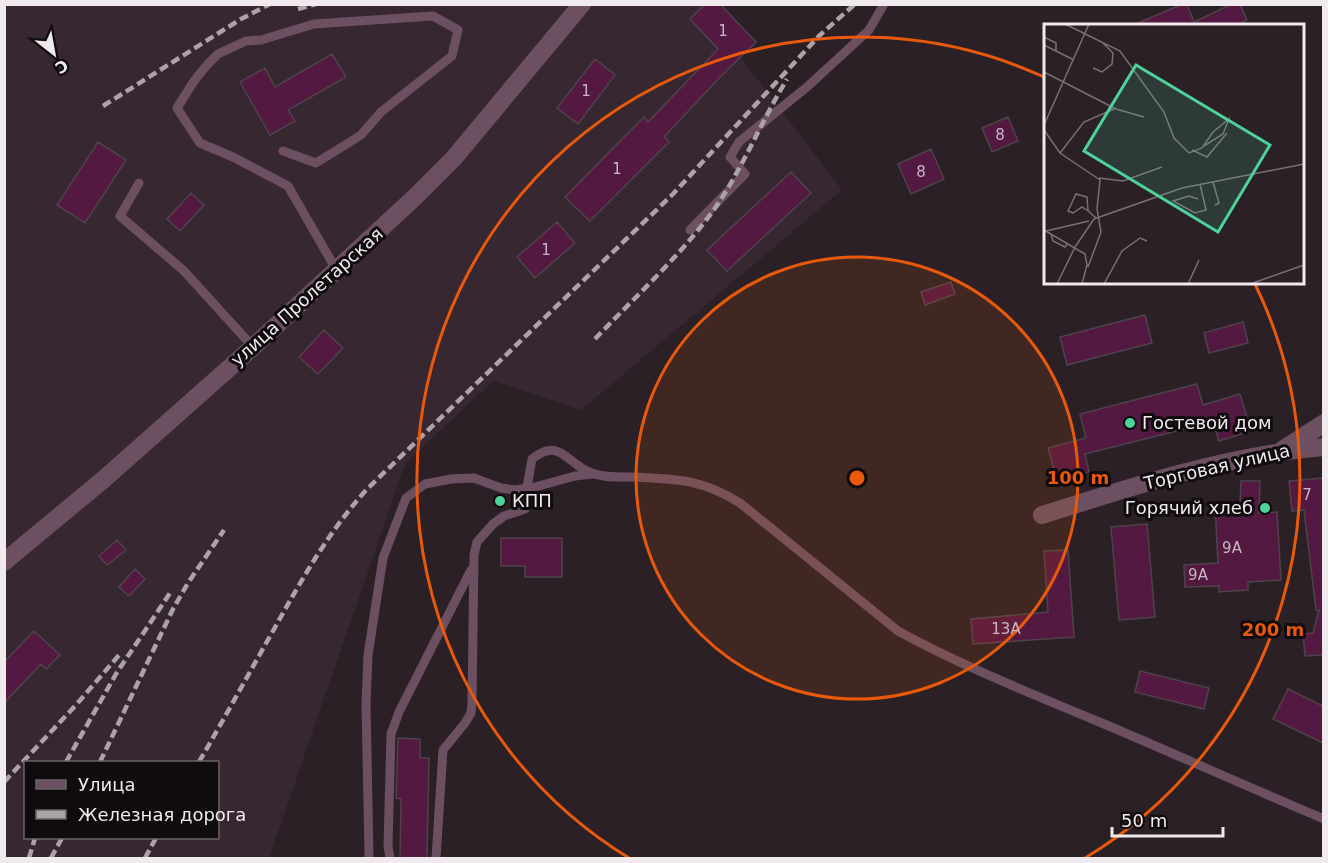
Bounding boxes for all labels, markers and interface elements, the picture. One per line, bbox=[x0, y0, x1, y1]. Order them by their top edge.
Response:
house number: 1 bbox=[718, 22, 728, 40]
north arrow bbox=[24, 24, 84, 84]
inset map bbox=[1044, 24, 1304, 284]
text: С bbox=[52, 55, 71, 78]
house number: 1 bbox=[581, 82, 591, 100]
house number: 8 bbox=[995, 126, 1005, 144]
house number: 1 bbox=[612, 160, 622, 178]
house number: 8 bbox=[916, 163, 926, 181]
street label: улица Пролетарская bbox=[226, 223, 387, 370]
house number: 1 bbox=[541, 241, 551, 259]
place label: Гостевой дом bbox=[1142, 412, 1272, 433]
marker: Гостевой дом bbox=[1123, 416, 1137, 430]
street label: Торговая улица bbox=[1141, 439, 1292, 494]
text: 100 m bbox=[1047, 467, 1109, 488]
centre of rings bbox=[847, 468, 867, 488]
house number: 7 bbox=[1302, 486, 1312, 504]
place label: КПП bbox=[512, 490, 552, 511]
marker: КПП bbox=[493, 494, 507, 508]
place label: Горячий хлеб bbox=[1125, 497, 1253, 518]
marker: Горячий хлеб bbox=[1258, 501, 1272, 515]
house number: 9А bbox=[1222, 539, 1243, 557]
house number: 9А bbox=[1188, 566, 1209, 584]
text: 200 m bbox=[1242, 619, 1304, 640]
house number: 13А bbox=[991, 620, 1021, 638]
legend bbox=[24, 761, 219, 839]
text: Улица bbox=[78, 774, 135, 795]
scale bar bbox=[1112, 800, 1223, 838]
text: Железная дорога bbox=[78, 804, 246, 825]
text: 50 m bbox=[1121, 810, 1167, 831]

